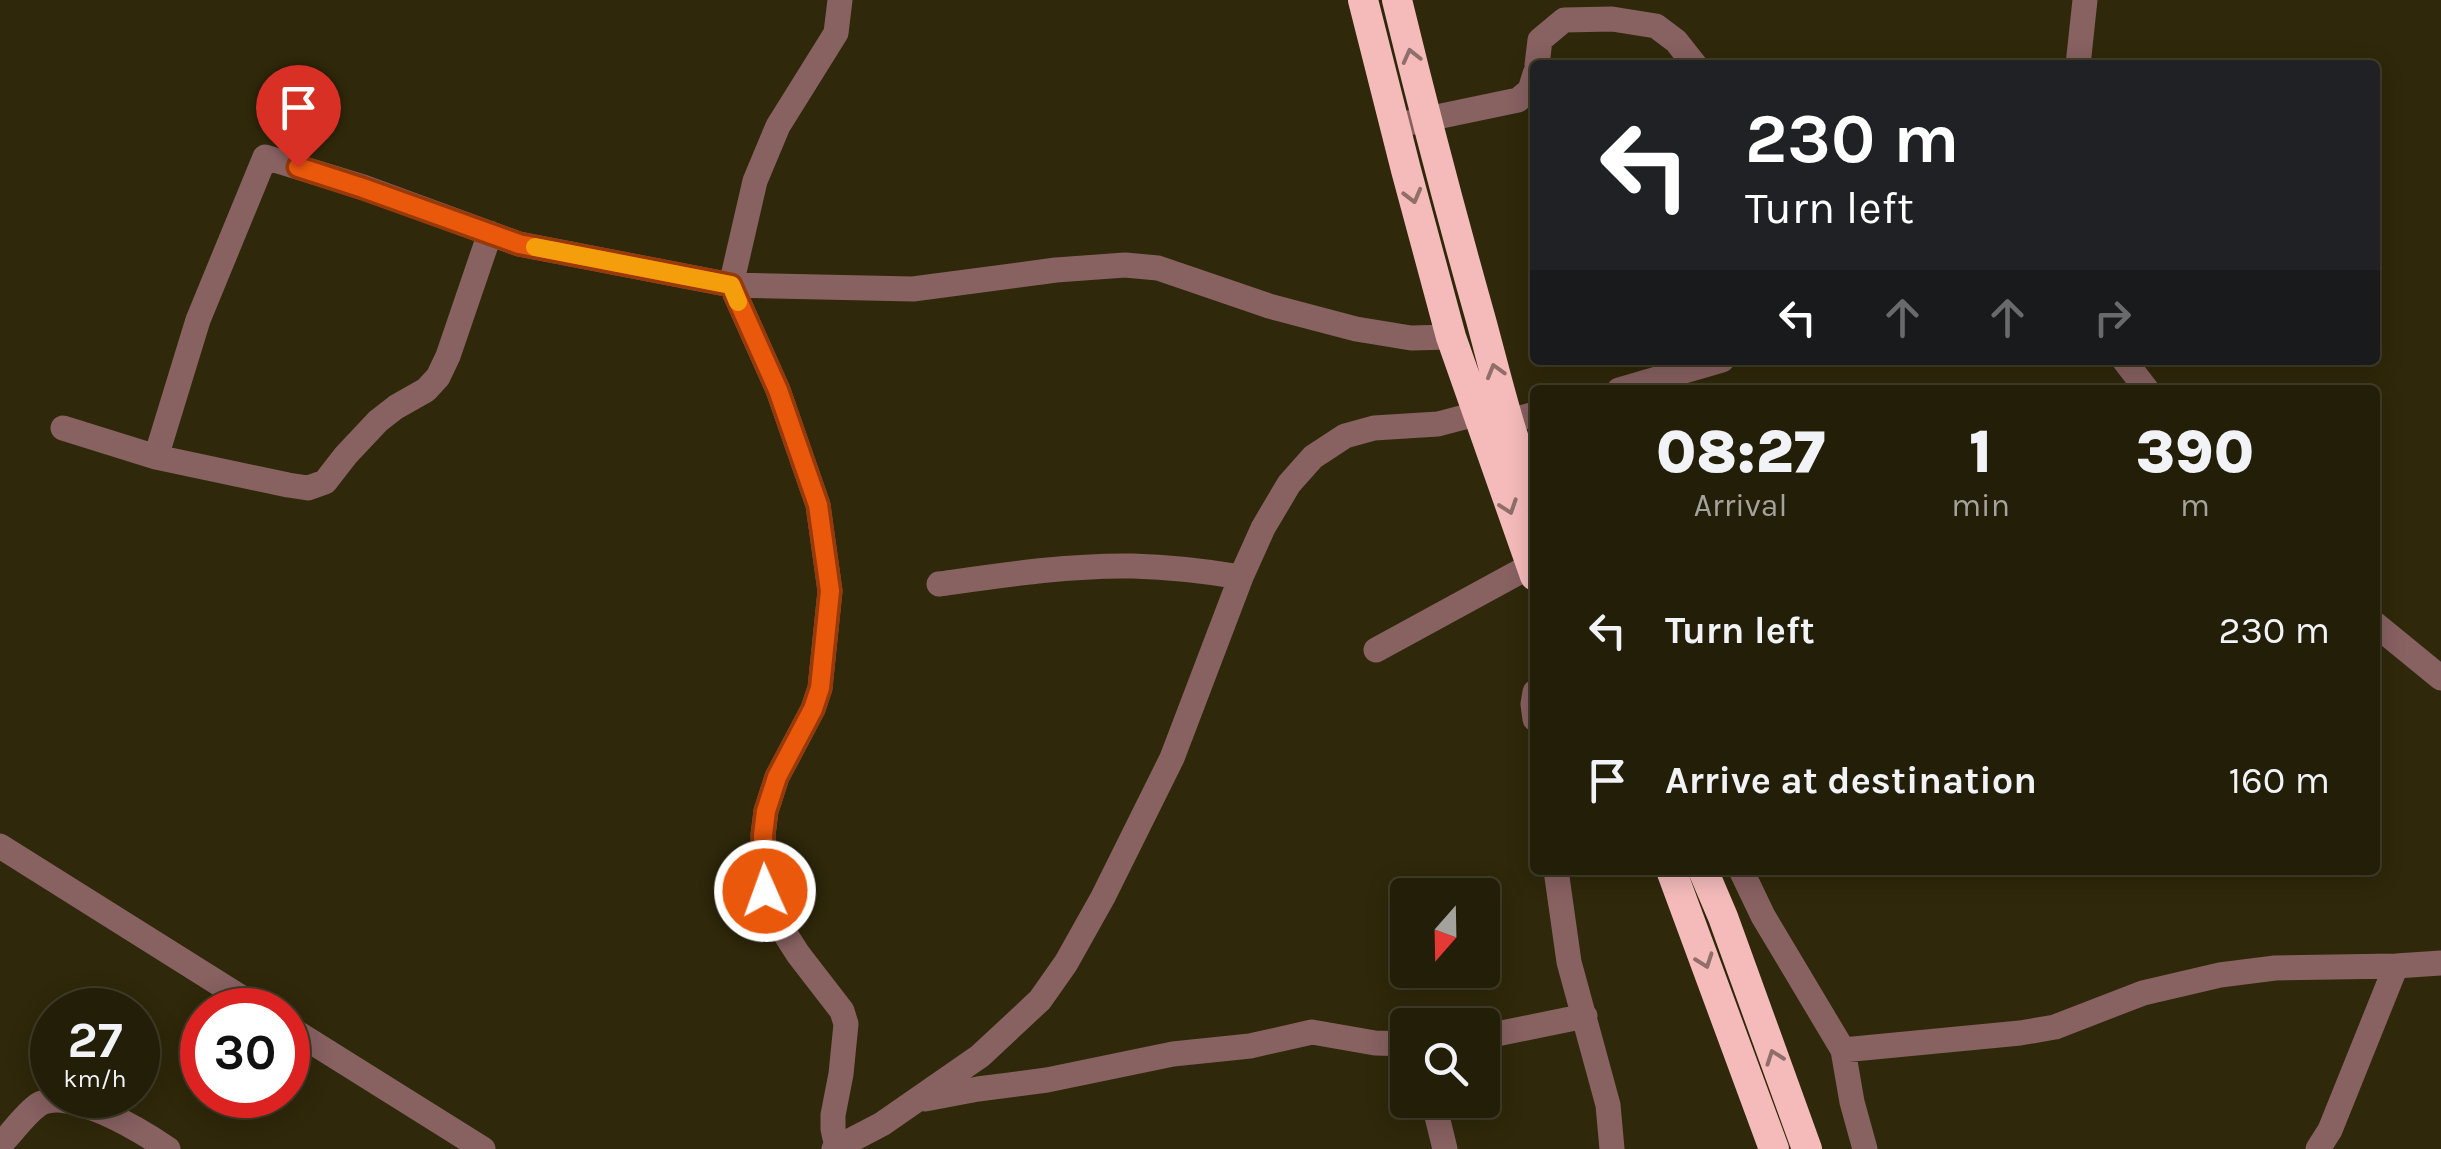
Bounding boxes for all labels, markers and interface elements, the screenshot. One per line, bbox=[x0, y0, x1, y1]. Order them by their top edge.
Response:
one-way arrow bbox=[1402, 48, 1423, 65]
pin bbox=[256, 65, 341, 168]
icon: arrive bbox=[271, 80, 326, 135]
text: 230 m bbox=[1745, 98, 1959, 180]
icon: left bbox=[1580, 100, 1710, 230]
text: Turn left bbox=[1745, 182, 1914, 234]
one-way arrow bbox=[1401, 187, 1422, 204]
icon: left bbox=[1770, 290, 1825, 345]
icon: ahead bbox=[1875, 290, 1930, 345]
icon: ahead bbox=[1980, 290, 2035, 345]
icon: right bbox=[2085, 290, 2140, 345]
one-way arrow bbox=[1485, 362, 1506, 380]
text: 08:27 bbox=[1656, 417, 1825, 487]
text: 1 bbox=[1969, 417, 1992, 487]
text: 390 bbox=[2136, 417, 2254, 487]
text: Arrival bbox=[1694, 487, 1787, 524]
text: min bbox=[1951, 487, 2010, 524]
text: m bbox=[2180, 487, 2210, 524]
one-way arrow bbox=[1497, 497, 1518, 514]
icon: left bbox=[1580, 603, 1635, 658]
text: Turn left bbox=[1665, 608, 1815, 653]
text: 230 m bbox=[2218, 608, 2330, 653]
icon: arrive bbox=[1580, 753, 1635, 808]
text: Arrive at destination bbox=[1665, 758, 2037, 803]
text: 160 m bbox=[2229, 758, 2330, 803]
position arrow bbox=[713, 839, 817, 943]
north arrow bbox=[1390, 878, 1500, 988]
map controls bbox=[1390, 878, 1500, 1118]
one-way arrow bbox=[1693, 952, 1714, 969]
speed limit sign: 30 bbox=[180, 988, 310, 1118]
button: search bbox=[1390, 1008, 1500, 1118]
text: 27 bbox=[67, 1011, 123, 1070]
one-way arrow bbox=[1765, 1050, 1786, 1067]
text: km/h bbox=[63, 1064, 127, 1093]

